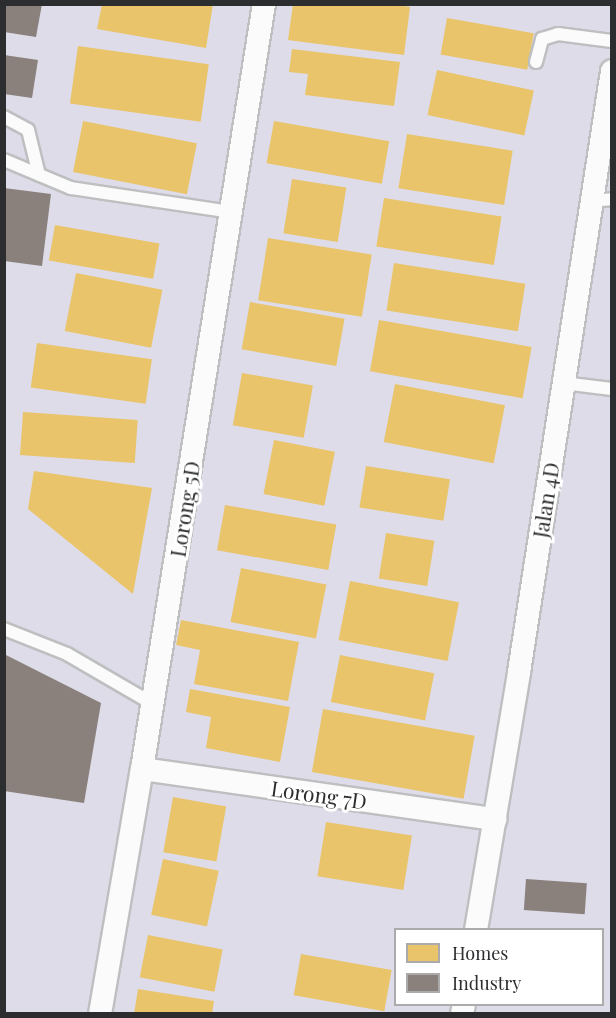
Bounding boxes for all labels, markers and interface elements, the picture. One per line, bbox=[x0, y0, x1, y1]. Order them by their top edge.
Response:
street label: Lorong 5D bbox=[164, 459, 204, 559]
street label: Jalan 4D bbox=[527, 460, 563, 540]
street label: Lorong 7D bbox=[269, 775, 369, 813]
legend bbox=[394, 928, 604, 1006]
text: Homes bbox=[452, 941, 508, 965]
text: Industry bbox=[452, 971, 521, 995]

